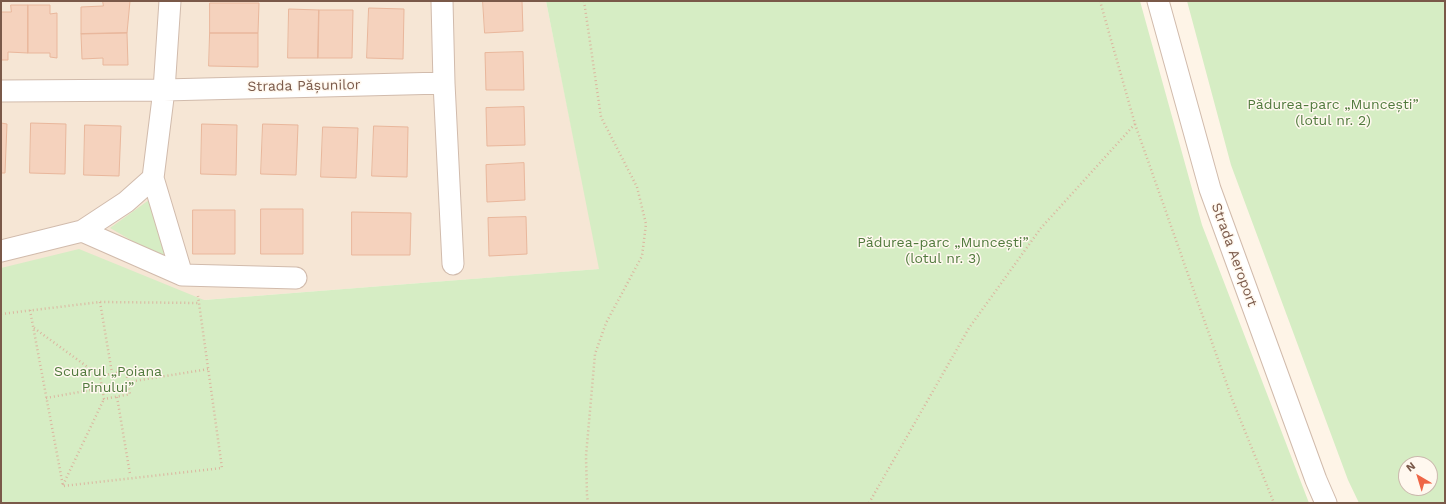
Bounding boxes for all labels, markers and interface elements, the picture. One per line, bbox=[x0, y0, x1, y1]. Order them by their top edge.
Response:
street label: Strada Pășunilor bbox=[247, 77, 361, 95]
park label: Pădurea-parc „Muncești” (lotul nr. 2) bbox=[1247, 97, 1419, 130]
street label: Strada Aeroport bbox=[1207, 201, 1261, 309]
park label: Pădurea-parc „Muncești” (lotul nr. 3) bbox=[857, 235, 1029, 268]
park label: Scuarul „Poiana Pinului” bbox=[54, 364, 162, 396]
north arrow bbox=[1398, 456, 1438, 496]
text: N bbox=[1404, 459, 1418, 475]

